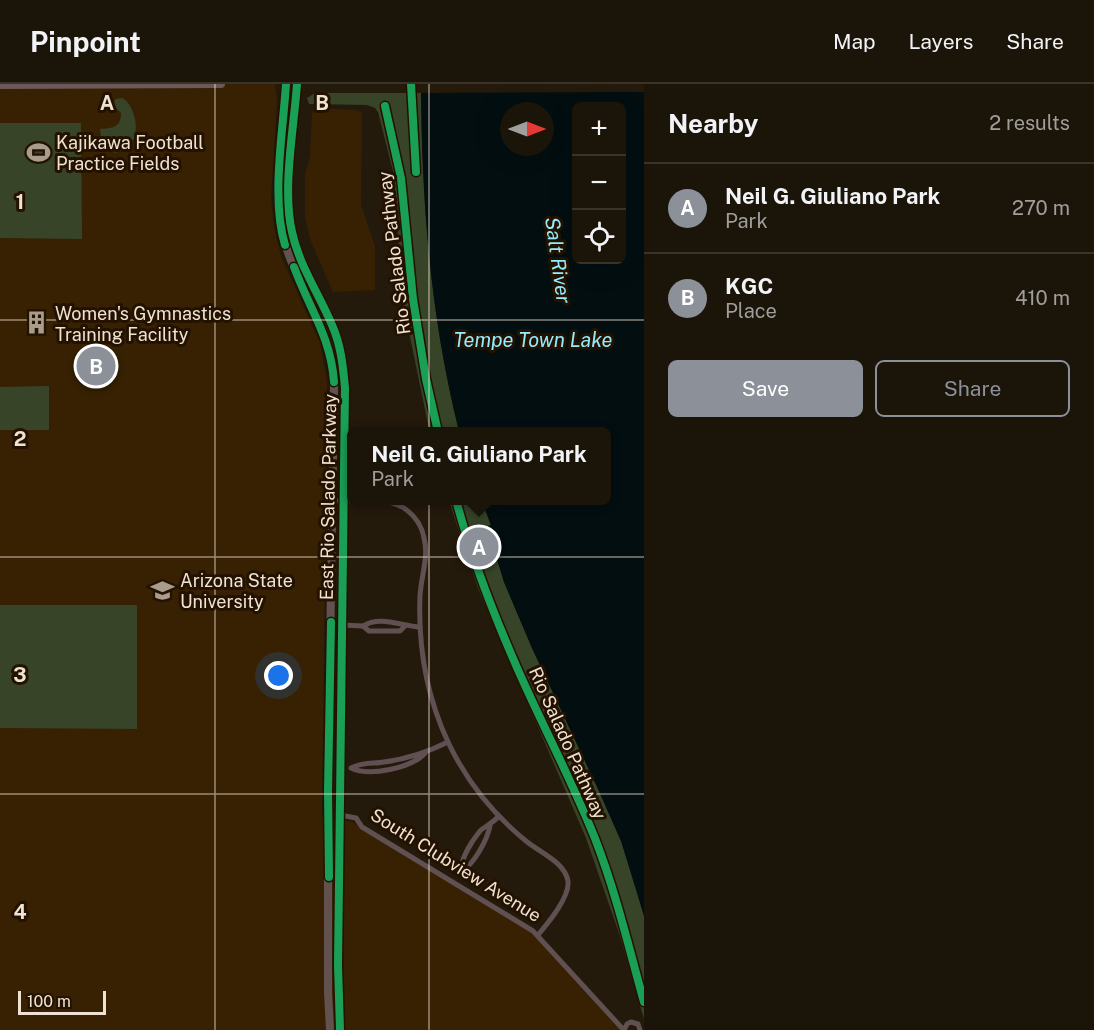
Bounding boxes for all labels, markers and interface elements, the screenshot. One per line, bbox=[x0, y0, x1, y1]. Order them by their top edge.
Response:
text: Pinpoint bbox=[30, 25, 141, 58]
text: Map bbox=[833, 29, 876, 54]
text: Layers bbox=[909, 29, 973, 54]
text: Share bbox=[1006, 29, 1064, 54]
text: A bbox=[100, 91, 114, 115]
text: B bbox=[315, 91, 329, 115]
north arrow bbox=[500, 102, 554, 156]
map controls bbox=[572, 102, 626, 264]
button: + bbox=[572, 102, 626, 156]
text: Nearby bbox=[668, 108, 758, 139]
text: 2 results bbox=[989, 111, 1070, 135]
place label: Kajikawa Football Practice Fields bbox=[56, 132, 204, 174]
sports icon: Kajikawa Football Practice Fields bbox=[25, 139, 51, 165]
button: − bbox=[572, 156, 626, 210]
street label: Rio Salado Pathway bbox=[374, 170, 414, 336]
text: Neil G. Giuliano Park bbox=[725, 183, 940, 209]
text: 1 bbox=[16, 190, 24, 214]
text: A bbox=[680, 196, 695, 220]
text: 270 m bbox=[1012, 196, 1070, 220]
text: Park bbox=[725, 209, 768, 233]
button: locate bbox=[572, 210, 626, 264]
water label: Salt River bbox=[540, 215, 576, 305]
text: KGC bbox=[725, 273, 773, 299]
text: B bbox=[681, 286, 694, 310]
text: 410 m bbox=[1015, 286, 1070, 310]
text: Place bbox=[725, 299, 777, 323]
place label: Women's Gymnastics Training Facility bbox=[55, 303, 231, 345]
building icon: Women's Gymnastics Training Facility bbox=[24, 310, 50, 336]
water label: Tempe Town Lake bbox=[454, 328, 612, 352]
pin: B bbox=[76, 344, 116, 388]
button: Save bbox=[668, 360, 863, 417]
button: Share bbox=[875, 360, 1070, 417]
street label: East Rio Salado Parkway bbox=[316, 393, 340, 600]
text: 2 bbox=[14, 427, 26, 451]
popup bbox=[347, 427, 611, 505]
text: Neil G. Giuliano Park bbox=[371, 441, 587, 467]
text: Park bbox=[371, 467, 414, 491]
pin: A bbox=[460, 524, 498, 570]
place label: Arizona State University bbox=[180, 570, 293, 612]
school or university icon: Arizona State University bbox=[149, 577, 175, 603]
your location bbox=[264, 661, 293, 690]
text: 3 bbox=[13, 663, 27, 687]
street label: Rio Salado Pathway bbox=[525, 664, 611, 823]
street label: South Clubview Avenue bbox=[367, 804, 545, 926]
text: 4 bbox=[13, 900, 27, 924]
scale bar bbox=[18, 988, 106, 1016]
text: 100 m bbox=[27, 992, 71, 1011]

